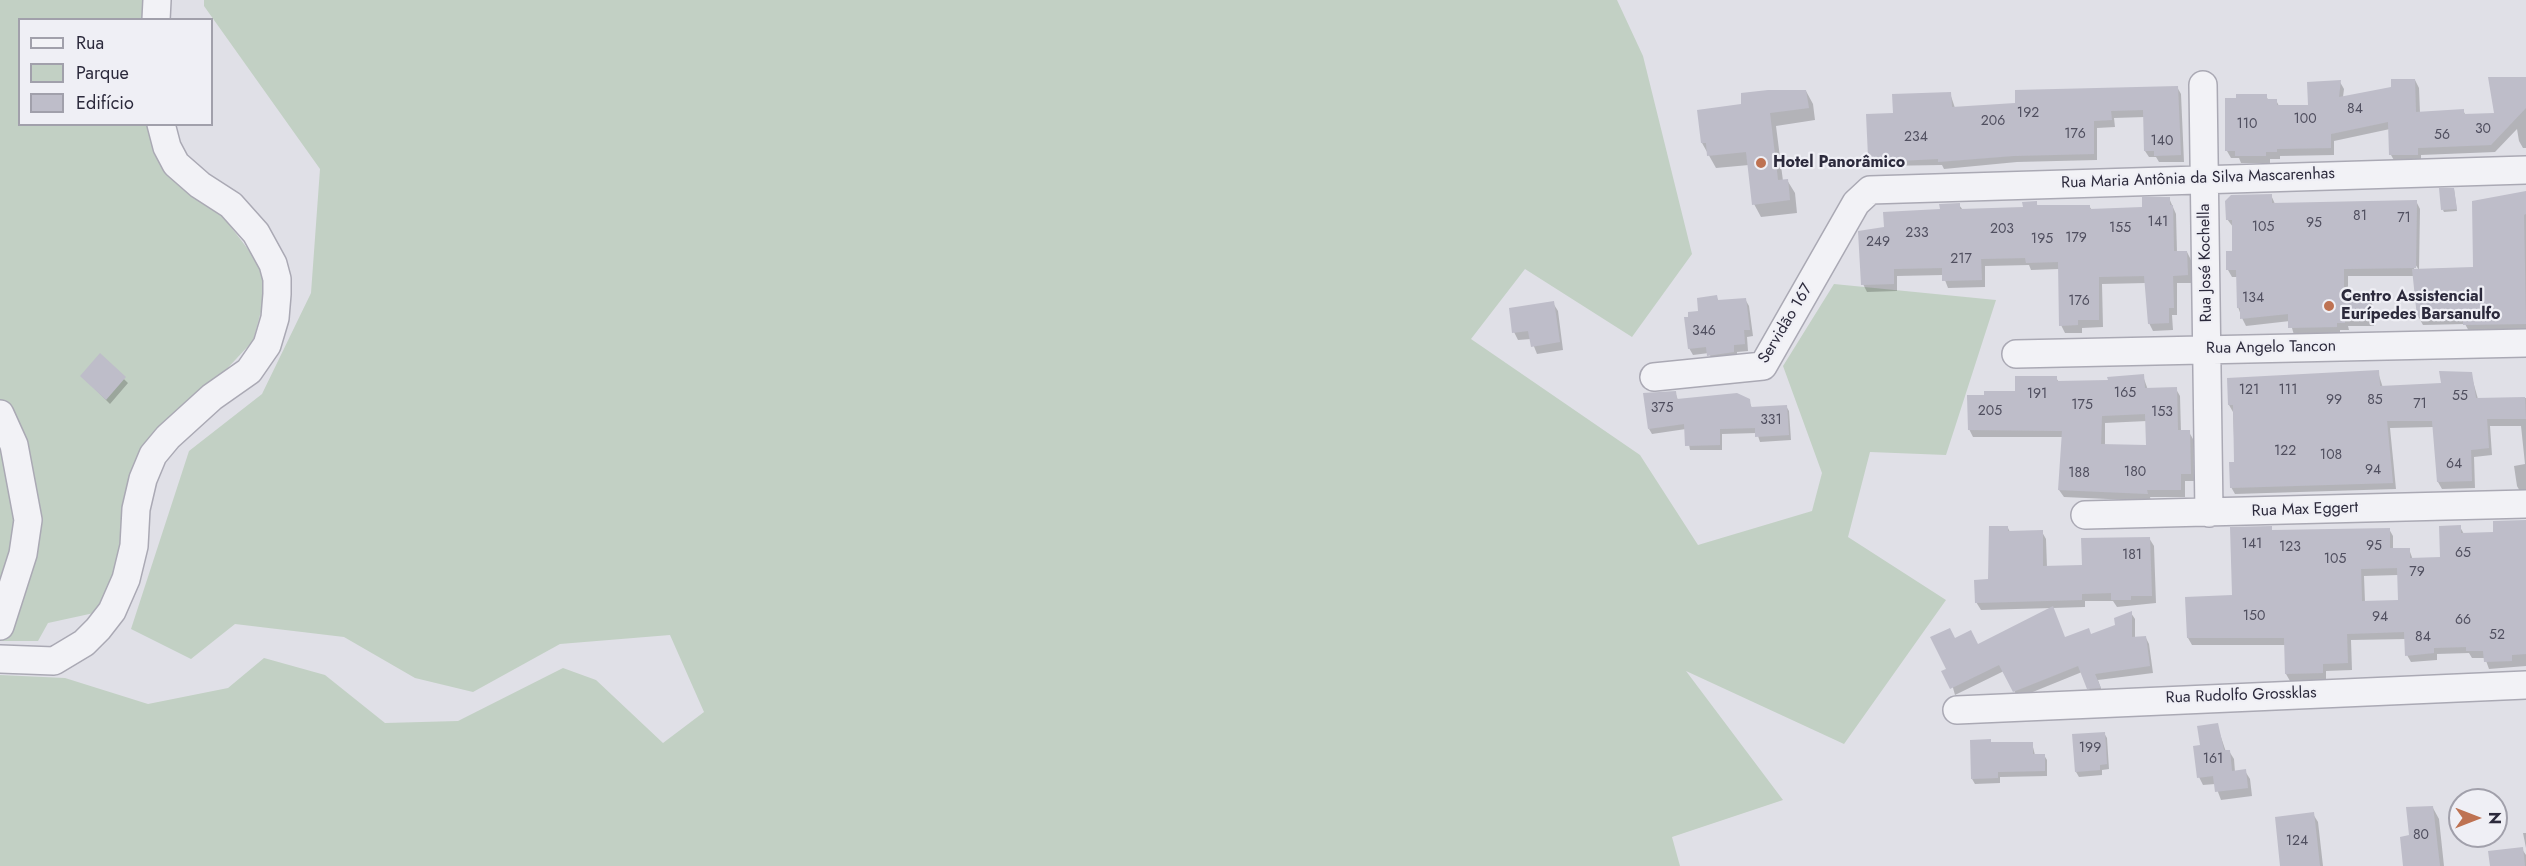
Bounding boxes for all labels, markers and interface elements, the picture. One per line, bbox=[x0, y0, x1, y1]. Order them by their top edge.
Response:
legend bbox=[18, 18, 213, 126]
text: Rua bbox=[76, 30, 104, 56]
text: Parque bbox=[76, 60, 129, 86]
text: Edifício bbox=[76, 90, 134, 116]
house number: 84 bbox=[2347, 102, 2363, 118]
house number: 192 bbox=[2017, 106, 2039, 122]
house number: 100 bbox=[2293, 112, 2317, 128]
house number: 206 bbox=[1981, 114, 2005, 130]
house number: 110 bbox=[2237, 117, 2257, 133]
house number: 30 bbox=[2475, 122, 2491, 138]
house number: 176 bbox=[2064, 127, 2086, 143]
house number: 56 bbox=[2434, 128, 2450, 144]
house number: 234 bbox=[1904, 130, 1928, 146]
house number: 140 bbox=[2151, 134, 2173, 150]
place label: Hotel Panorâmico bbox=[1773, 153, 1905, 173]
marker: Hotel Panorâmico bbox=[1754, 156, 1768, 170]
street label: Rua Maria Antônia da Silva Mascarenhas bbox=[2061, 165, 2335, 193]
street label: Rua José Kochella bbox=[2195, 204, 2217, 322]
house number: 81 bbox=[2353, 209, 2367, 225]
house number: 71 bbox=[2397, 211, 2411, 227]
house number: 141 bbox=[2148, 215, 2168, 231]
house number: 95 bbox=[2306, 216, 2322, 232]
house number: 105 bbox=[2252, 220, 2274, 236]
house number: 155 bbox=[2109, 221, 2131, 237]
house number: 203 bbox=[1990, 222, 2014, 238]
house number: 233 bbox=[1905, 226, 1929, 242]
house number: 179 bbox=[2065, 231, 2087, 247]
house number: 195 bbox=[2031, 232, 2053, 248]
house number: 249 bbox=[1866, 235, 1890, 251]
house number: 217 bbox=[1950, 252, 1972, 268]
street label: Servidão 167 bbox=[1755, 281, 1817, 367]
place label: Centro Assistencial Eurípedes Barsanulfo bbox=[2341, 287, 2500, 325]
house number: 134 bbox=[2242, 291, 2264, 307]
house number: 176 bbox=[2068, 294, 2090, 310]
marker: Centro Assistencial Eurípedes Barsanulfo bbox=[2322, 299, 2336, 313]
house number: 346 bbox=[1692, 324, 1716, 340]
street label: Rua Angelo Tancon bbox=[2206, 337, 2336, 359]
house number: 121 bbox=[2239, 383, 2259, 399]
house number: 111 bbox=[2279, 383, 2297, 399]
house number: 165 bbox=[2114, 386, 2136, 402]
house number: 191 bbox=[2027, 387, 2047, 403]
house number: 55 bbox=[2452, 389, 2468, 405]
house number: 99 bbox=[2326, 393, 2342, 409]
house number: 85 bbox=[2367, 393, 2383, 409]
house number: 71 bbox=[2413, 397, 2427, 413]
house number: 175 bbox=[2071, 398, 2093, 414]
house number: 375 bbox=[1651, 401, 1673, 417]
house number: 205 bbox=[1978, 404, 2002, 420]
house number: 153 bbox=[2151, 405, 2173, 421]
house number: 331 bbox=[1760, 413, 1782, 429]
house number: 122 bbox=[2274, 444, 2296, 460]
house number: 108 bbox=[2320, 448, 2342, 464]
house number: 64 bbox=[2446, 457, 2462, 473]
house number: 94 bbox=[2365, 463, 2381, 479]
house number: 180 bbox=[2124, 465, 2146, 481]
house number: 188 bbox=[2068, 466, 2090, 482]
street label: Rua Max Eggert bbox=[2251, 499, 2359, 521]
house number: 141 bbox=[2242, 537, 2262, 553]
house number: 95 bbox=[2366, 539, 2382, 555]
house number: 123 bbox=[2279, 540, 2301, 556]
house number: 65 bbox=[2455, 546, 2471, 562]
house number: 181 bbox=[2122, 548, 2142, 564]
house number: 105 bbox=[2324, 552, 2346, 568]
house number: 79 bbox=[2409, 565, 2425, 581]
house number: 150 bbox=[2243, 609, 2265, 625]
house number: 94 bbox=[2372, 610, 2388, 626]
house number: 66 bbox=[2455, 613, 2471, 629]
house number: 52 bbox=[2489, 628, 2505, 644]
house number: 84 bbox=[2415, 630, 2431, 646]
street label: Rua Rudolfo Grossklas bbox=[2165, 684, 2317, 708]
house number: 199 bbox=[2079, 741, 2101, 757]
house number: 161 bbox=[2203, 752, 2223, 768]
north arrow bbox=[2448, 788, 2508, 848]
text: N bbox=[2483, 812, 2506, 824]
house number: 80 bbox=[2413, 828, 2429, 844]
house number: 124 bbox=[2286, 834, 2308, 850]

